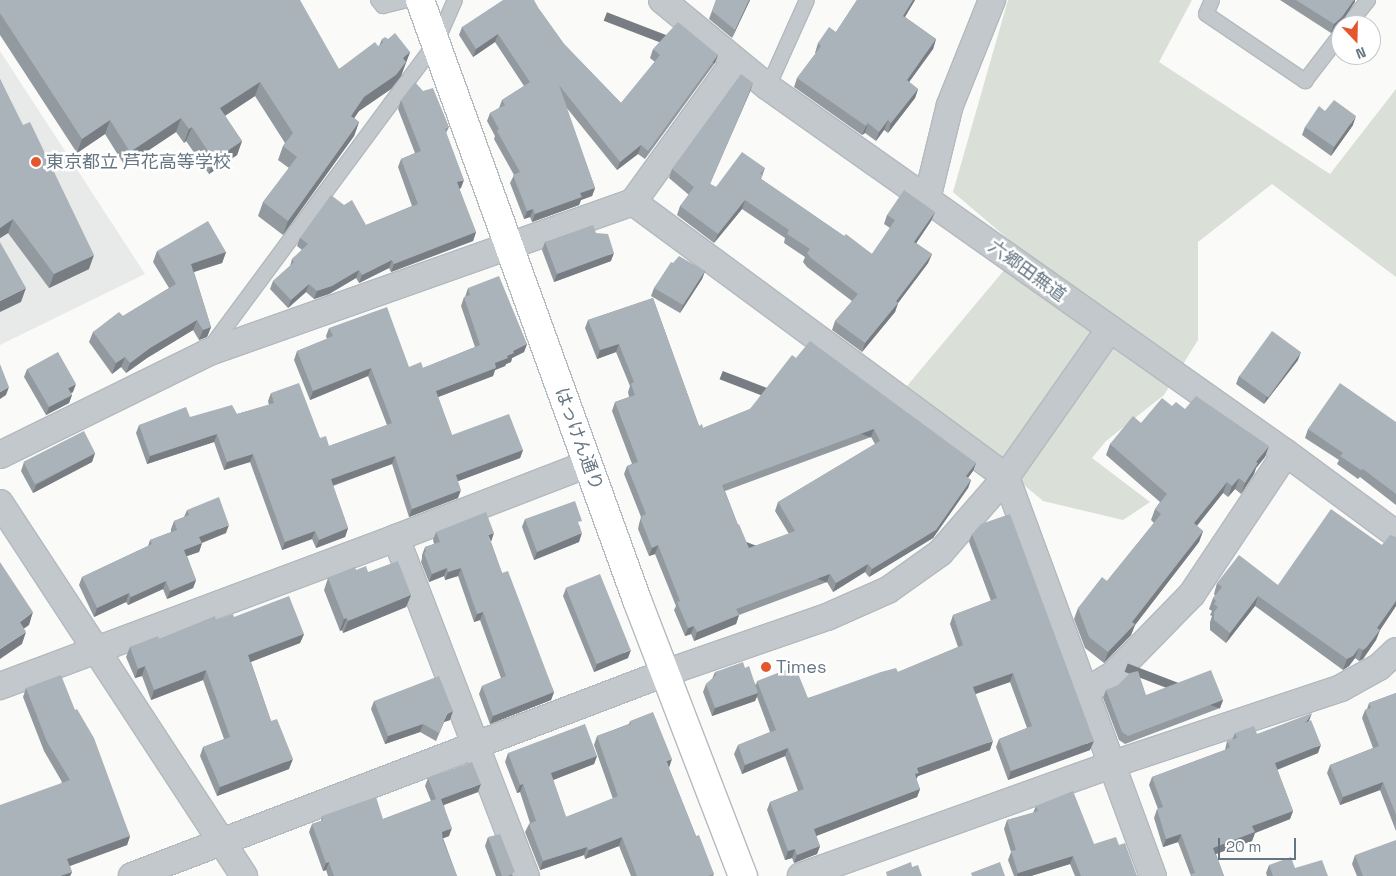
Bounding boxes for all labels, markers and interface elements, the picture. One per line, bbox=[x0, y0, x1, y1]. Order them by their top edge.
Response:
north arrow bbox=[1331, 15, 1381, 65]
text: N bbox=[1353, 43, 1369, 63]
place label: 東京都立 芦花高等学校 bbox=[46, 151, 231, 173]
marker: 東京都立 芦花高等学校 bbox=[30, 156, 42, 168]
street label: 六郷田無道 bbox=[984, 236, 1070, 306]
street label: はっけん通り bbox=[550, 385, 608, 493]
place label: Times bbox=[776, 656, 826, 678]
marker: Times bbox=[760, 661, 772, 673]
scale bar bbox=[1221, 828, 1298, 860]
text: 20 m bbox=[1226, 837, 1261, 856]

